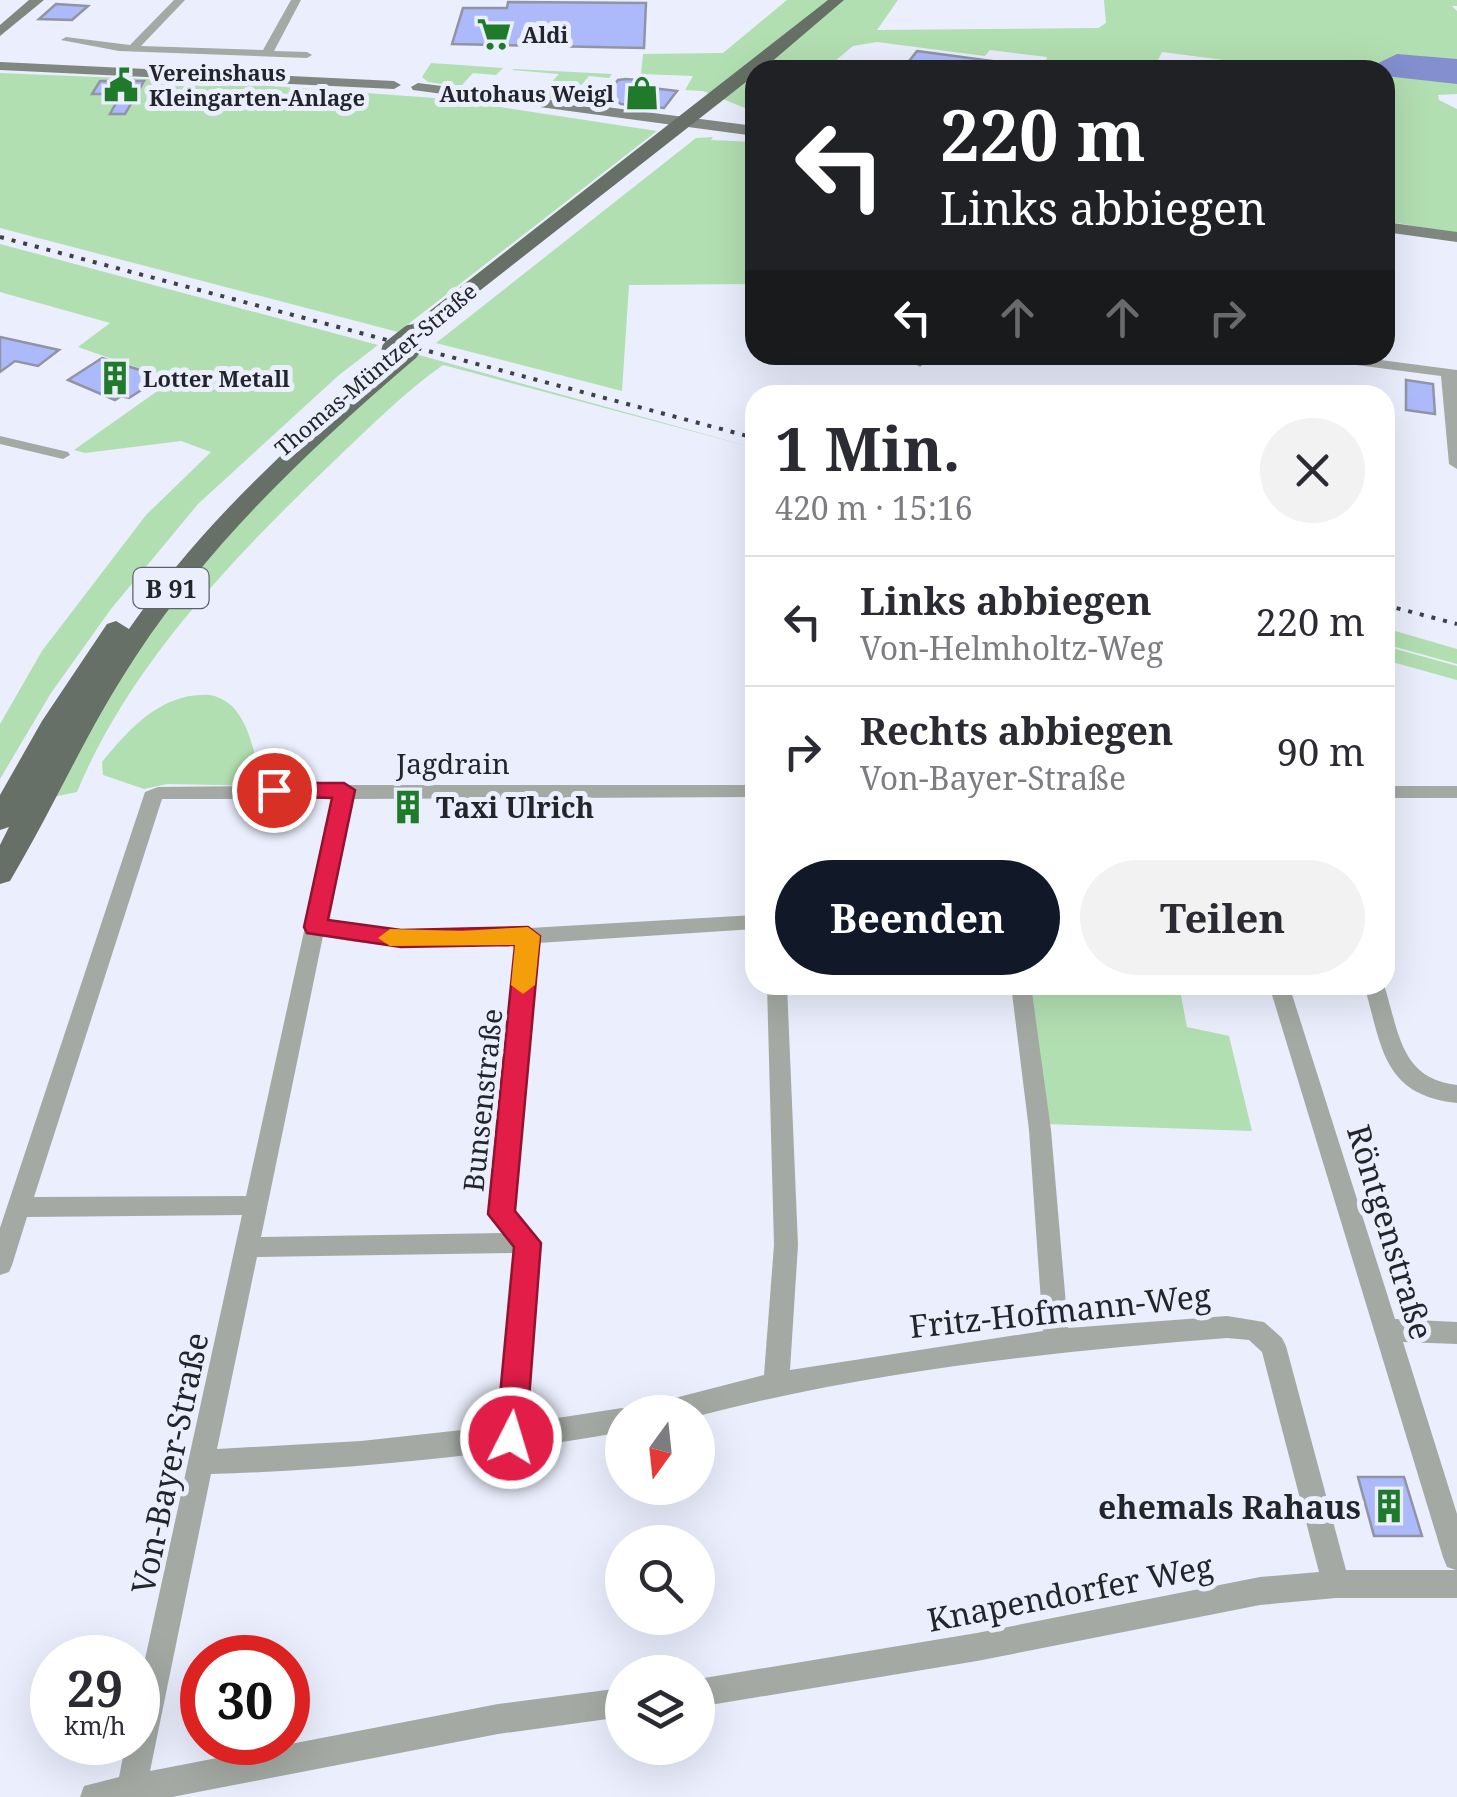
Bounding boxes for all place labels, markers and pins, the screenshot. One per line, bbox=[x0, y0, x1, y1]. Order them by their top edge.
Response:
supermarket icon: Aldi bbox=[475, 15, 513, 53]
place label: Aldi bbox=[522, 19, 569, 49]
place label: Vereinshaus Kleingarten-Anlage bbox=[149, 57, 365, 112]
public building icon: Vereinshaus Kleingarten-Anlage bbox=[102, 66, 140, 104]
shop icon: Autohaus Weigl bbox=[623, 74, 661, 112]
place label: Autohaus Weigl bbox=[439, 78, 614, 108]
building icon: Lotter Metall bbox=[96, 359, 134, 397]
place label: Lotter Metall bbox=[143, 363, 290, 393]
pin bbox=[232, 748, 317, 833]
building icon: Taxi Ulrich bbox=[389, 788, 427, 826]
place label: Taxi Ulrich bbox=[436, 788, 594, 826]
place label: ehemals Rahaus bbox=[1098, 1485, 1361, 1528]
building icon: ehemals Rahaus bbox=[1370, 1487, 1408, 1525]

